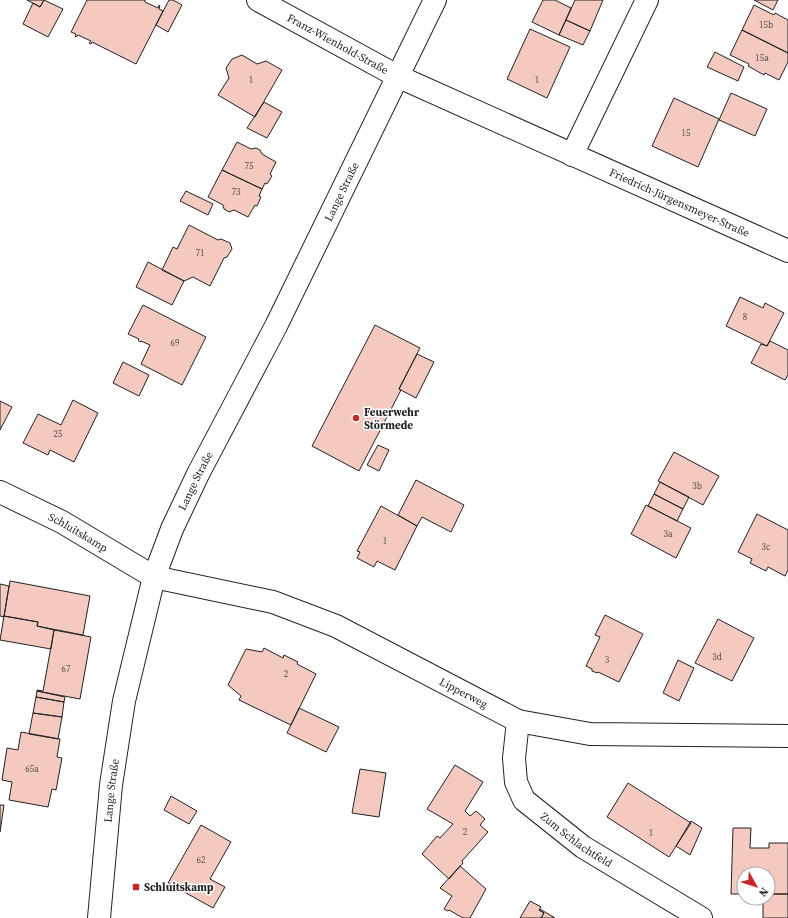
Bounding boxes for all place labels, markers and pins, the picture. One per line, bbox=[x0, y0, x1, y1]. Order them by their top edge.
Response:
place label: Feuerwehr Störmede bbox=[364, 405, 420, 433]
marker: Feuerwehr Störmede bbox=[351, 413, 361, 423]
place label: Schluitskamp bbox=[144, 880, 214, 895]
marker: Schluitskamp bbox=[131, 882, 141, 892]

